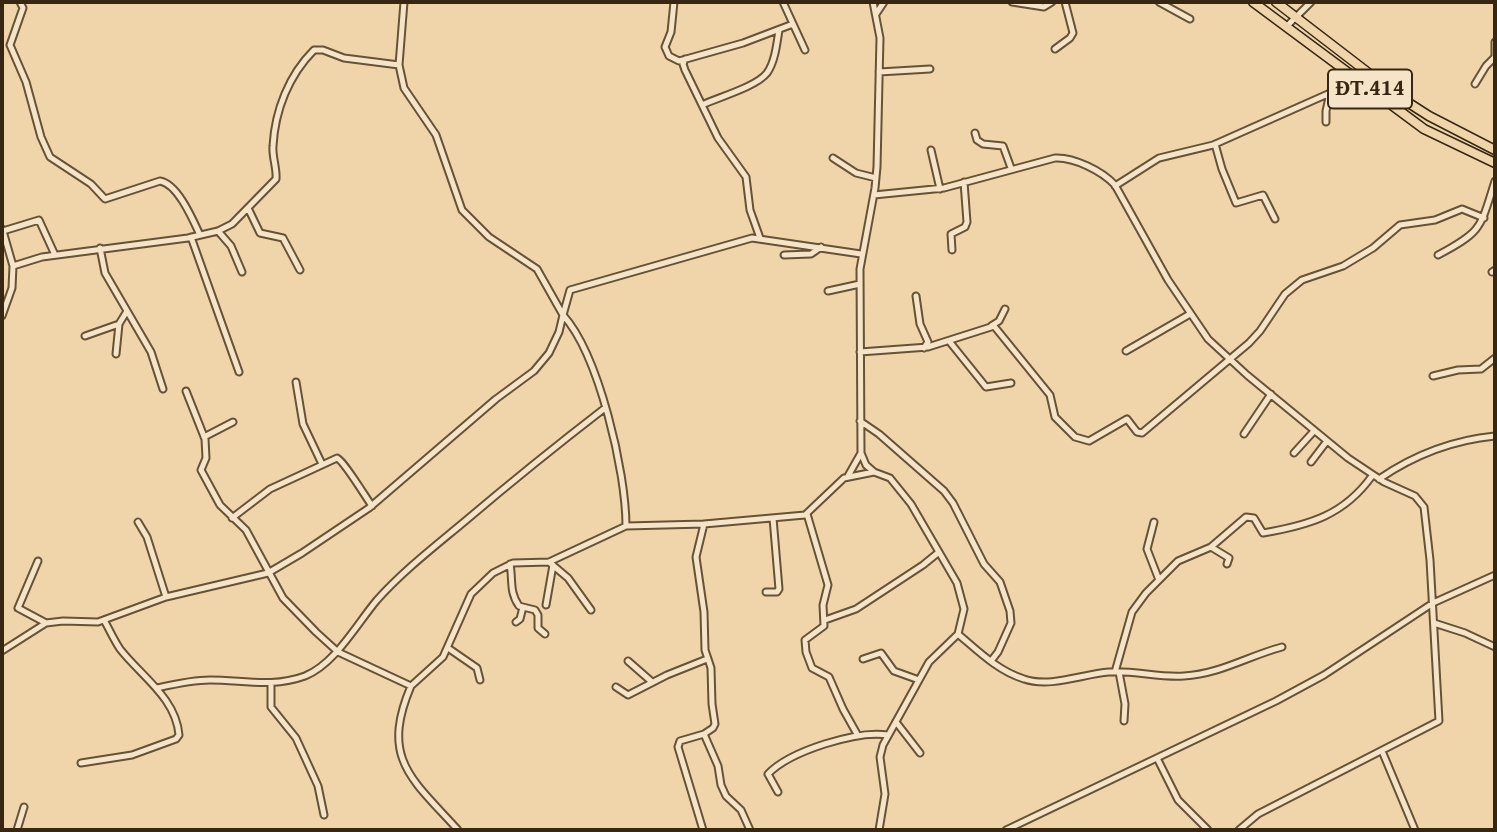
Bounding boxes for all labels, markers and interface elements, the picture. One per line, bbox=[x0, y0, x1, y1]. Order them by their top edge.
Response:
road number: ĐT.414 bbox=[1328, 69, 1412, 108]

